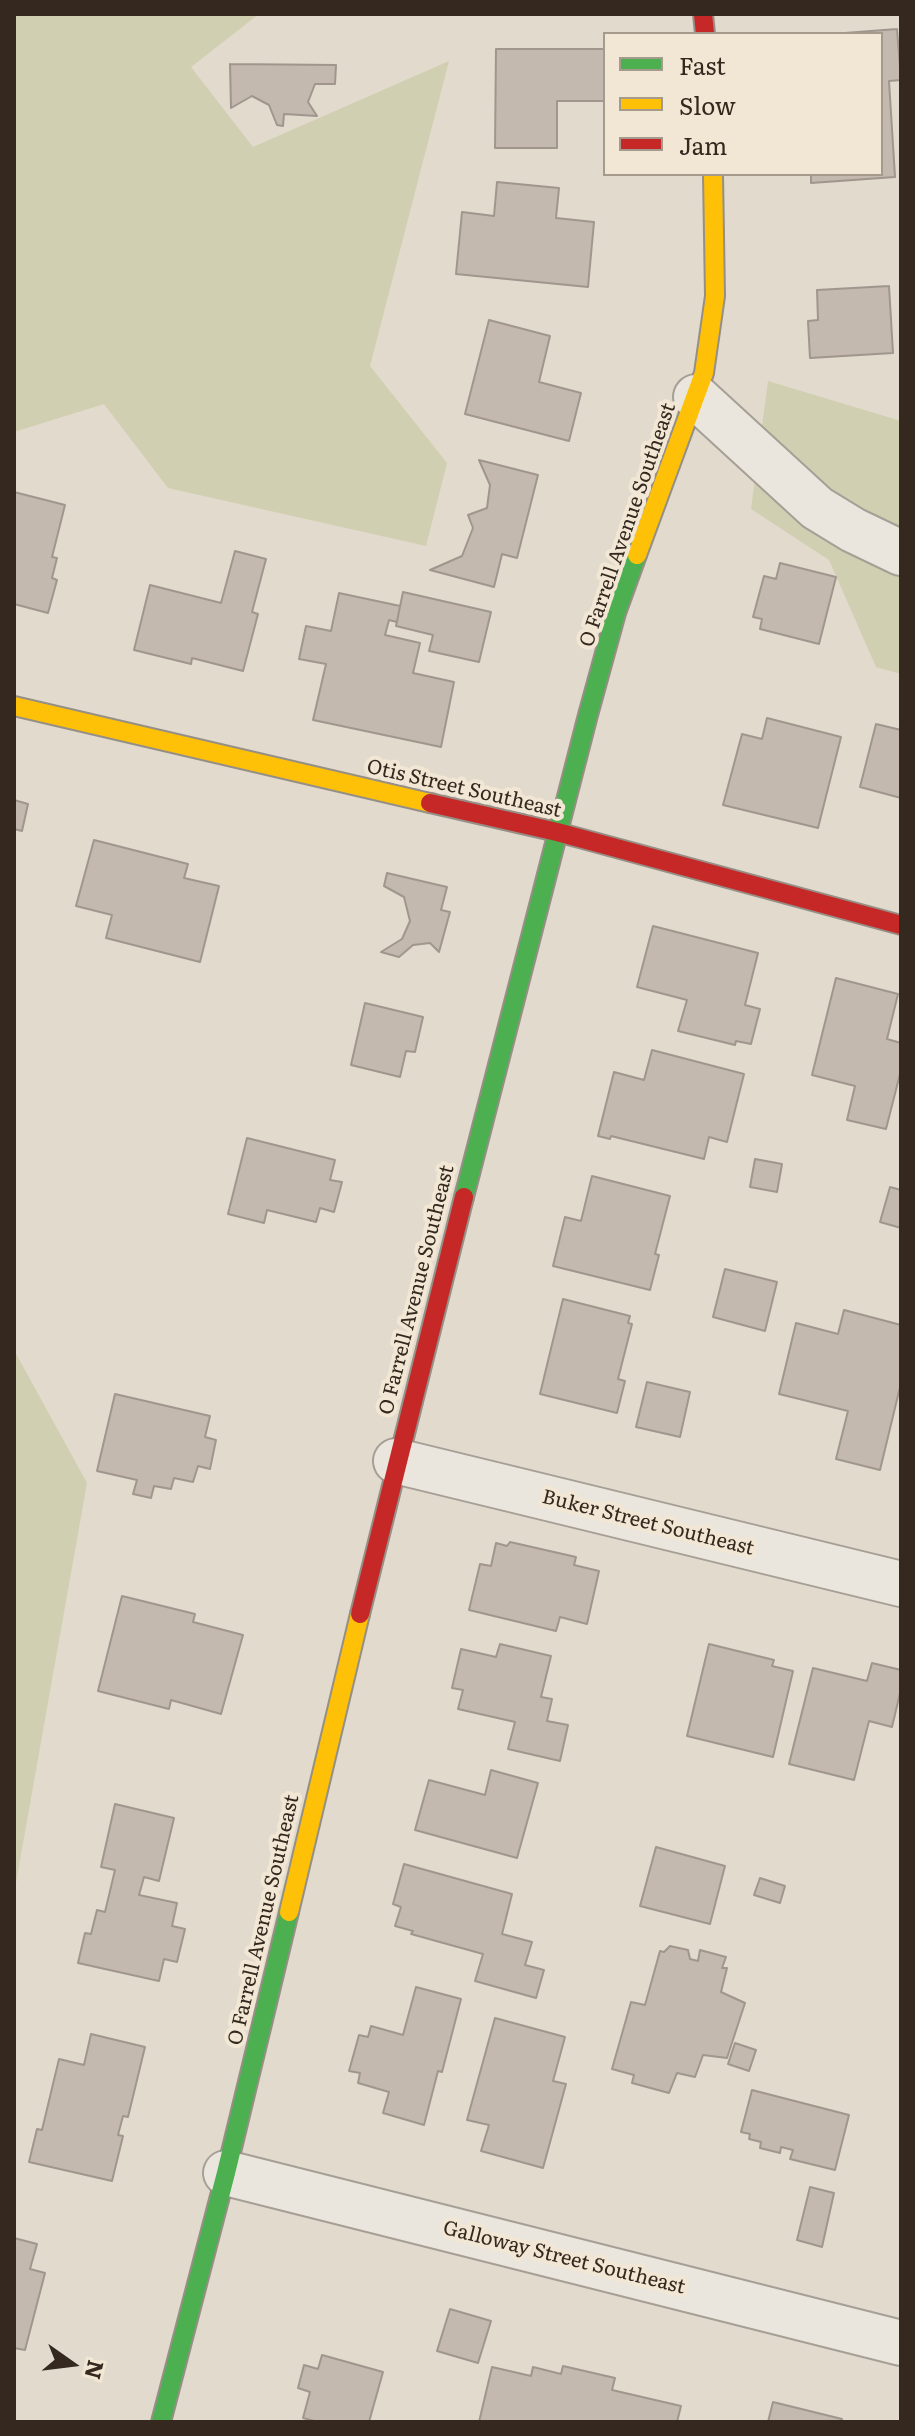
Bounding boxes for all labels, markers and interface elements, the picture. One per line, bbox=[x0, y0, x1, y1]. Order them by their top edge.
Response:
legend bbox=[603, 32, 883, 176]
text: Fast bbox=[679, 47, 726, 82]
text: Slow bbox=[679, 87, 736, 122]
text: Jam bbox=[679, 127, 727, 162]
street label: O Farrell Avenue Southeast bbox=[575, 400, 681, 650]
street label: Otis Street Southeast bbox=[364, 755, 564, 823]
street label: O Farrell Avenue Southeast bbox=[374, 1163, 460, 1417]
street label: Buker Street Southeast bbox=[540, 1485, 756, 1561]
street label: O Farrell Avenue Southeast bbox=[223, 1792, 305, 2048]
street label: Galloway Street Southeast bbox=[440, 2216, 688, 2300]
north arrow bbox=[32, 2324, 112, 2404]
text: N bbox=[78, 2357, 114, 2383]

